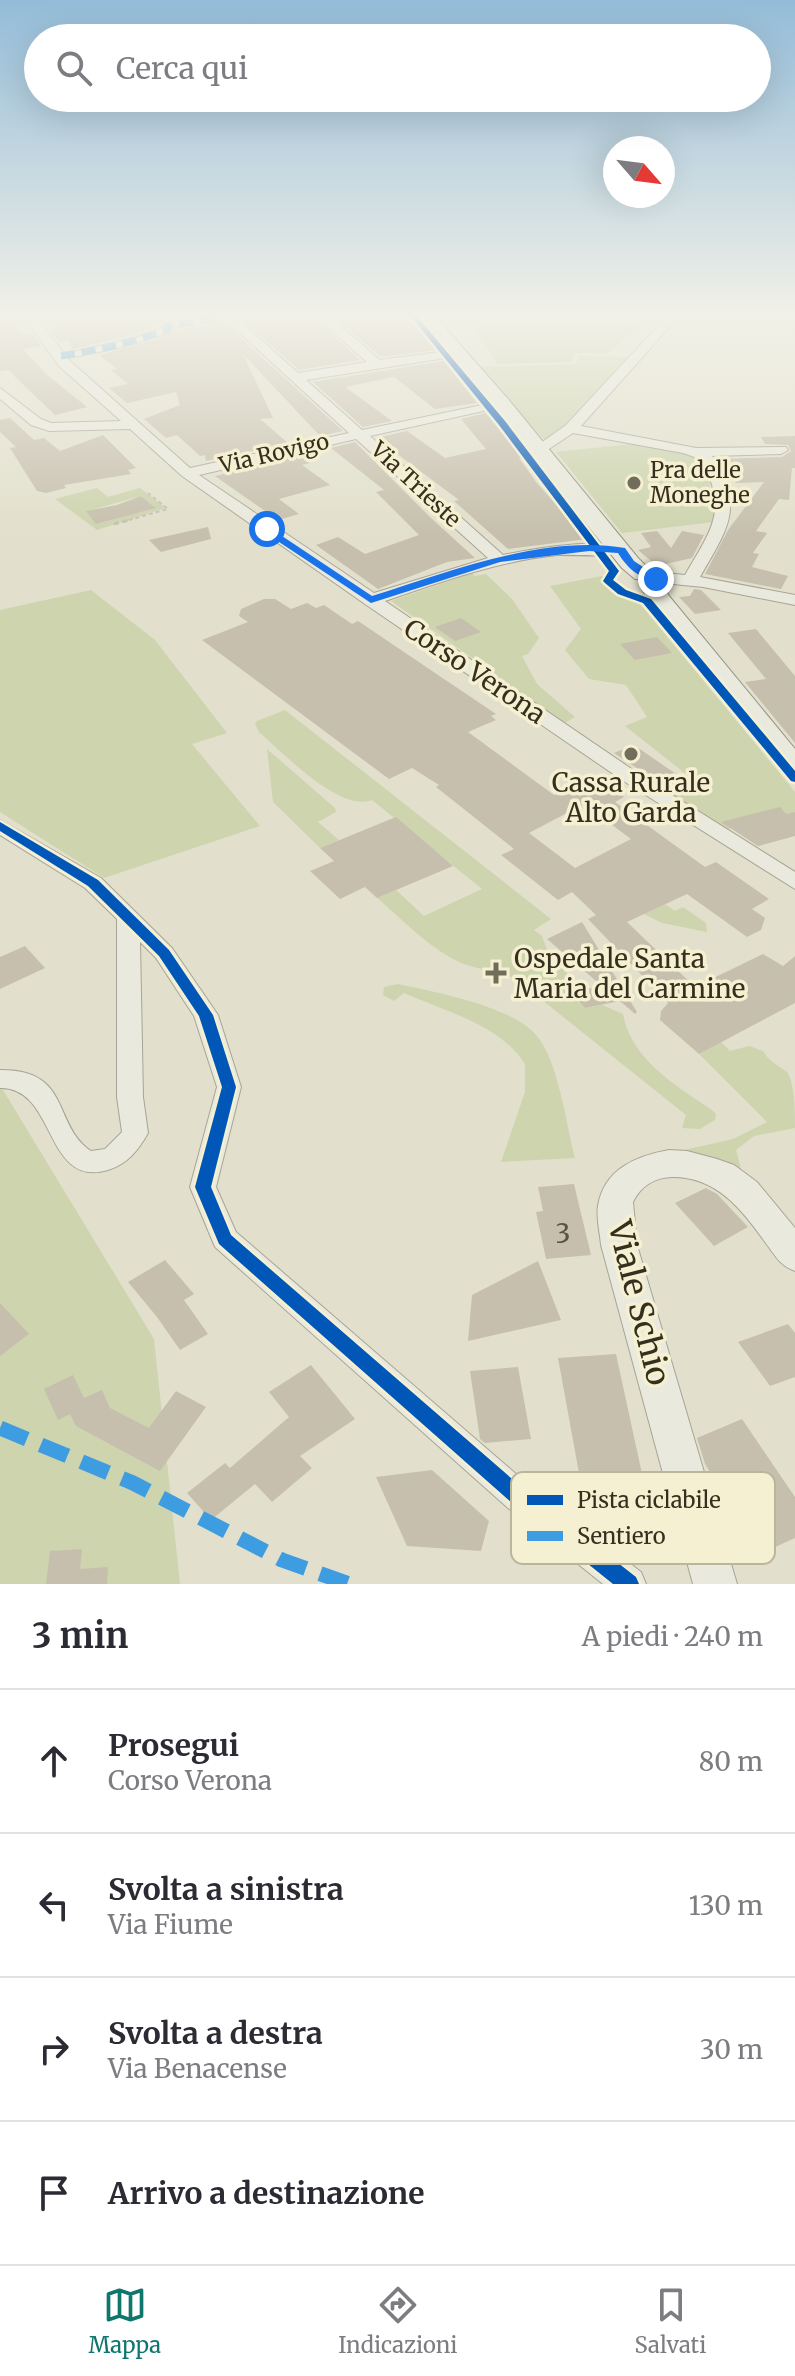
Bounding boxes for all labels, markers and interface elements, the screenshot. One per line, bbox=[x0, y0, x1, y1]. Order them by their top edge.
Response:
search box bbox=[24, 24, 771, 112]
icon: search bbox=[52, 46, 96, 90]
text: Cerca qui bbox=[116, 49, 248, 87]
north arrow bbox=[603, 136, 675, 208]
street label: Via Rovigo bbox=[215, 427, 332, 479]
street label: Via Trieste bbox=[364, 435, 467, 533]
place label: Pra delle Moneghe bbox=[650, 456, 750, 509]
marker: Pra delle Moneghe bbox=[625, 474, 643, 492]
route start bbox=[249, 511, 285, 547]
route end bbox=[638, 561, 674, 597]
street label: Corso Verona bbox=[398, 611, 552, 731]
marker: Cassa Rurale Alto Garda bbox=[622, 745, 640, 763]
place label: Cassa Rurale Alto Garda bbox=[552, 766, 710, 829]
place label: Ospedale Santa Maria del Carmine bbox=[514, 942, 745, 1005]
marker: Ospedale Santa Maria del Carmine bbox=[485, 962, 507, 984]
street label: Viale Schio bbox=[599, 1216, 679, 1389]
house number: 3 bbox=[556, 1217, 570, 1250]
legend bbox=[511, 1472, 775, 1564]
text: Pista ciclabile bbox=[577, 1486, 721, 1514]
text: Sentiero bbox=[577, 1522, 666, 1550]
text: 3 min bbox=[32, 1615, 128, 1657]
text: A piedi · 240 m bbox=[582, 1620, 763, 1653]
text: Prosegui bbox=[108, 1726, 239, 1764]
icon: ahead bbox=[32, 1739, 76, 1783]
text: 80 m bbox=[699, 1745, 763, 1778]
text: Corso Verona bbox=[108, 1764, 272, 1797]
text: Svolta a sinistra bbox=[108, 1870, 344, 1908]
icon: left bbox=[32, 1883, 76, 1927]
text: 130 m bbox=[689, 1889, 763, 1922]
text: Via Fiume bbox=[108, 1908, 233, 1941]
text: Svolta a destra bbox=[108, 2014, 323, 2052]
icon: right bbox=[32, 2027, 76, 2071]
text: 30 m bbox=[700, 2033, 763, 2066]
text: Via Benacense bbox=[108, 2052, 287, 2085]
icon: arrive bbox=[32, 2171, 76, 2215]
text: Arrivo a destinazione bbox=[108, 2174, 425, 2212]
tab: Mappa bbox=[89, 2283, 161, 2359]
tab: Indicazioni bbox=[338, 2283, 457, 2359]
tab: Salvati bbox=[635, 2283, 706, 2359]

